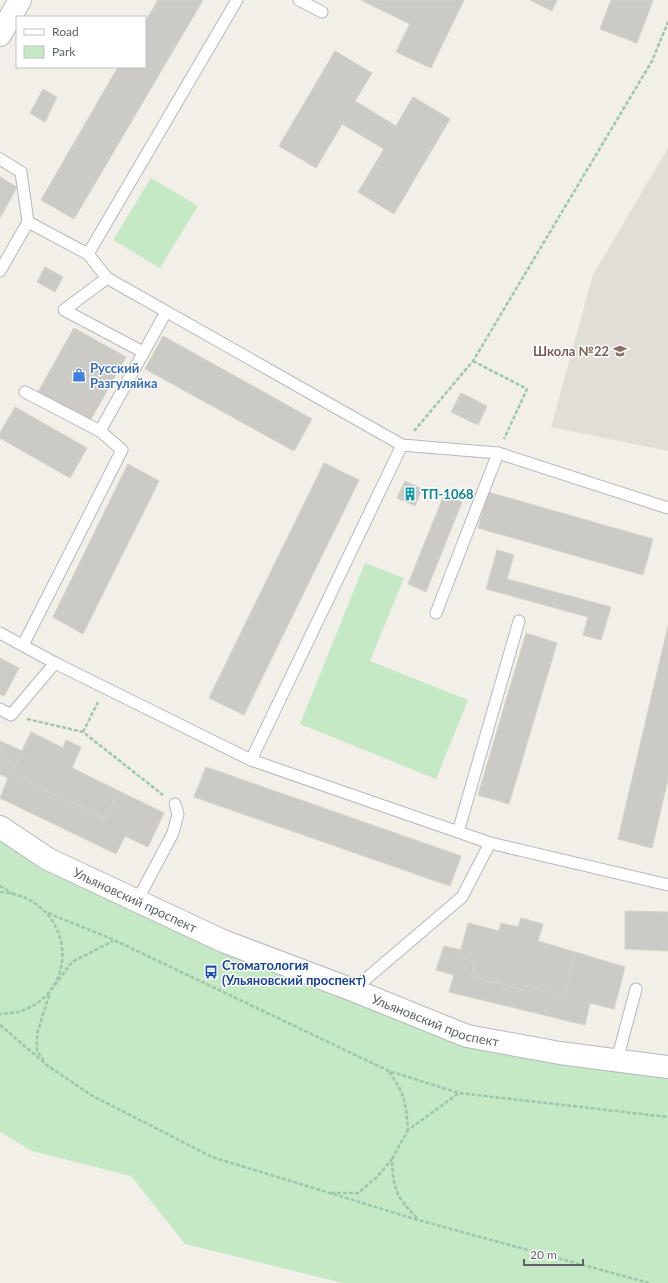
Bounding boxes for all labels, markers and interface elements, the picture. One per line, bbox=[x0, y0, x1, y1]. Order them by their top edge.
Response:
legend bbox=[16, 16, 146, 68]
text: Road bbox=[52, 24, 79, 39]
text: Park bbox=[52, 44, 76, 59]
place label: Школа №22 bbox=[533, 343, 609, 359]
school or university icon: Школа №22 bbox=[612, 343, 628, 359]
place label: Русский Разгуляйка bbox=[90, 360, 158, 391]
shop icon: Русский Разгуляйка bbox=[71, 367, 87, 383]
building icon: ТП-1068 bbox=[402, 486, 418, 502]
place label: ТП-1068 bbox=[421, 486, 474, 502]
street label: Ульяновский проспект bbox=[71, 864, 200, 936]
place label: Стоматология (Ульяновский проспект) bbox=[222, 957, 366, 988]
bus stop icon: Стоматология (Ульяновский проспект) bbox=[203, 964, 219, 980]
street label: Ульяновский проспект bbox=[369, 990, 501, 1050]
scale bar bbox=[524, 1241, 583, 1267]
text: 20 m bbox=[530, 1247, 557, 1262]

